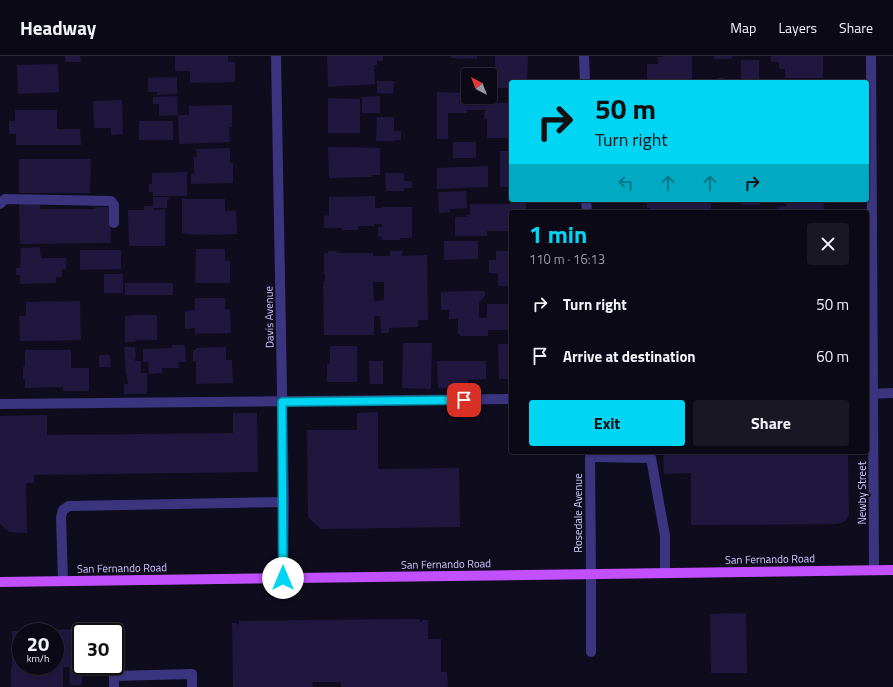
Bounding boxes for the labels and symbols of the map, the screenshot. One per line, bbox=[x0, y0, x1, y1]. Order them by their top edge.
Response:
north arrow bbox=[461, 68, 497, 104]
street label: Davis Avenue bbox=[260, 285, 278, 348]
pin bbox=[447, 383, 481, 417]
street label: Newby Street bbox=[854, 461, 870, 525]
street label: Rosedale Avenue bbox=[570, 473, 586, 553]
street label: San Fernando Road bbox=[725, 550, 815, 568]
street label: San Fernando Road bbox=[401, 555, 491, 573]
position arrow bbox=[262, 557, 304, 599]
street label: San Fernando Road bbox=[77, 559, 167, 577]
speed limit sign: 30 bbox=[72, 623, 124, 675]

